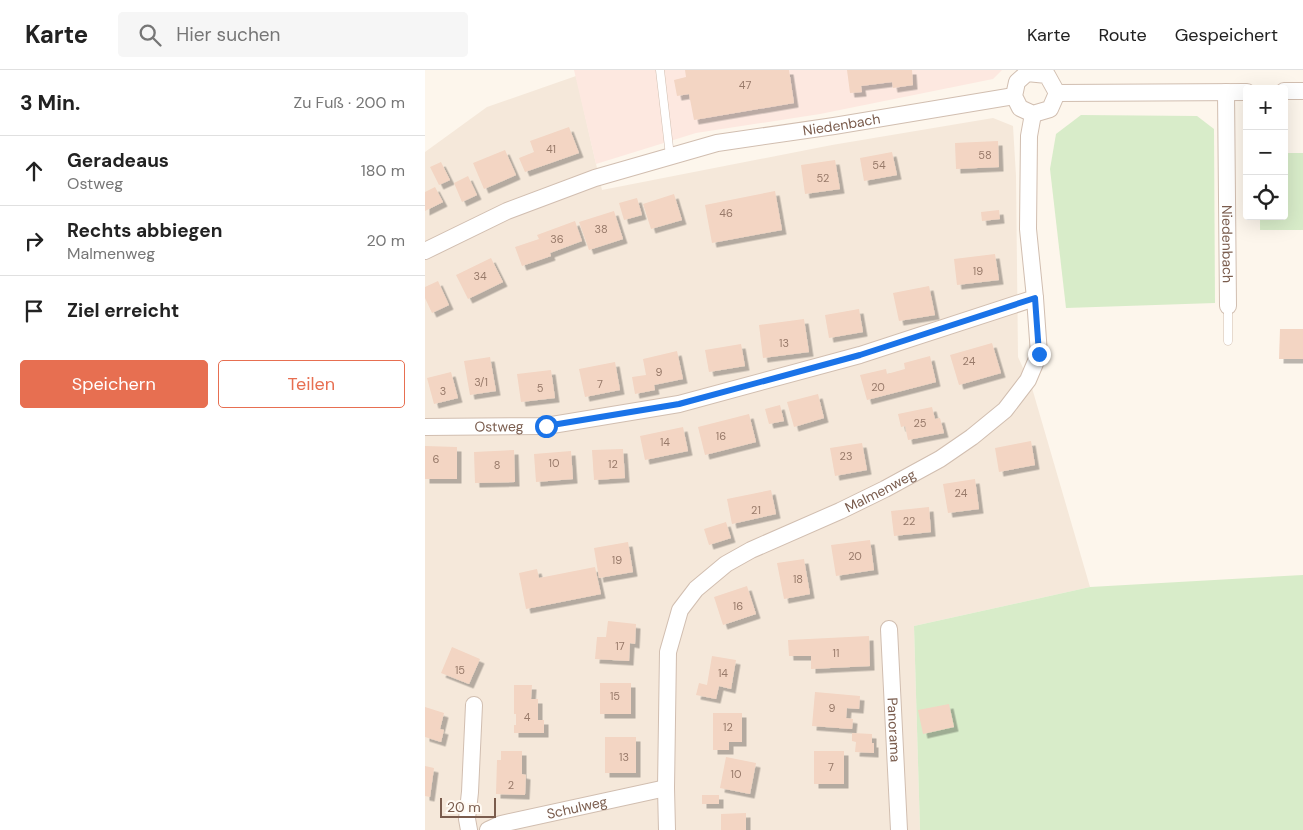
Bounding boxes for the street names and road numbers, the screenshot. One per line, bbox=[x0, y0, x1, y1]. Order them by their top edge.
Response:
street label: Niedenbach bbox=[802, 109, 882, 139]
street label: Niedenbach bbox=[1218, 205, 1237, 283]
street label: Ostweg bbox=[474, 417, 524, 436]
street label: Malmenweg bbox=[842, 465, 919, 516]
street label: Panorama bbox=[883, 697, 905, 763]
street label: Schulweg bbox=[545, 792, 609, 823]

